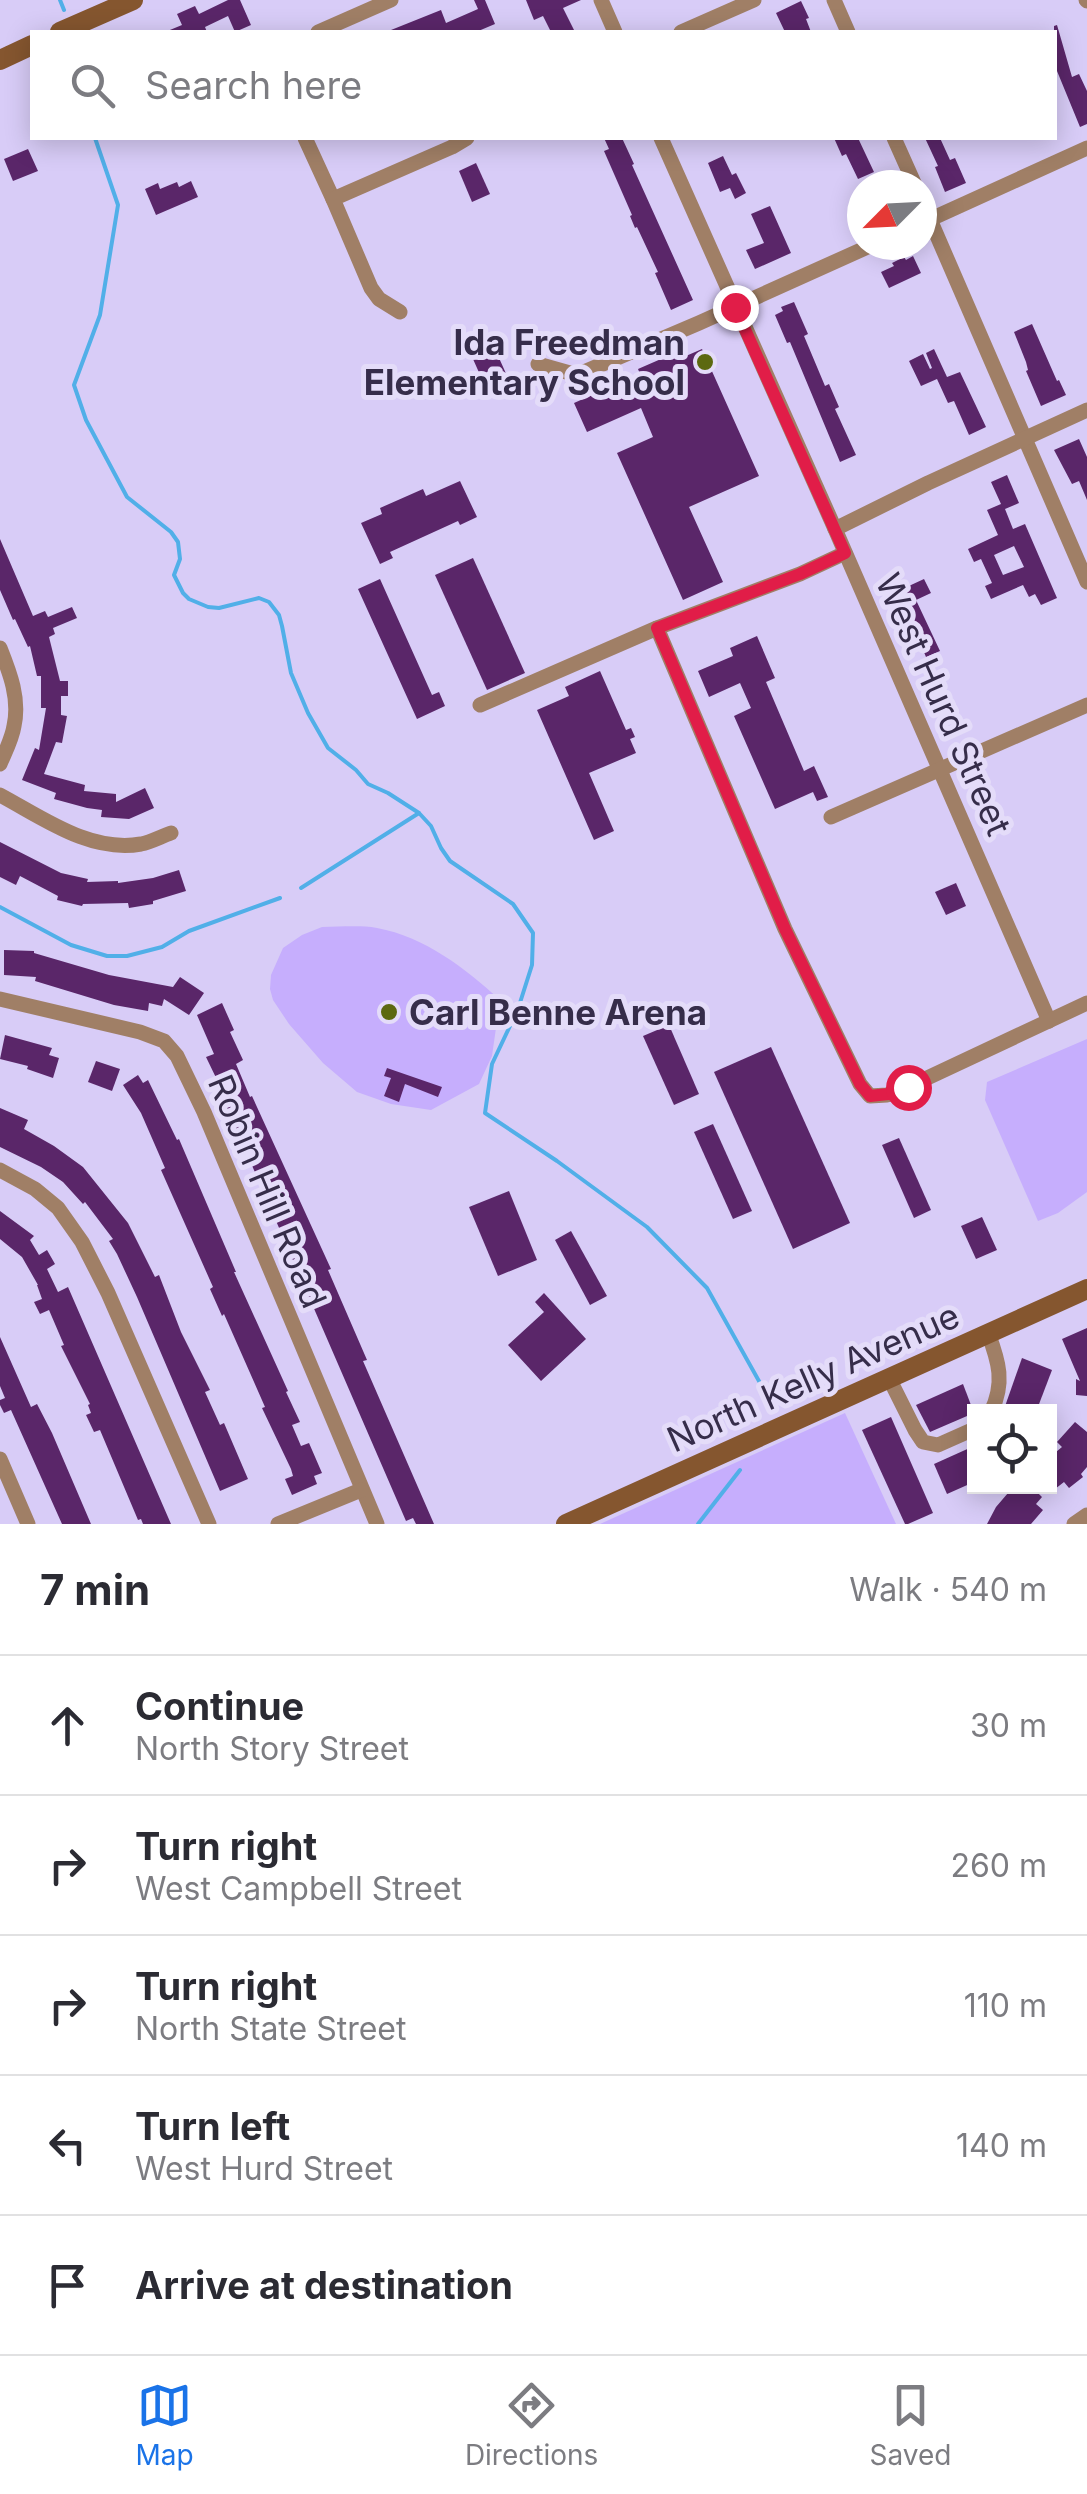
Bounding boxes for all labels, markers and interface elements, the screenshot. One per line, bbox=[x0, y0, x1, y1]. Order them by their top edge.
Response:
search box bbox=[30, 30, 1057, 140]
icon: search bbox=[65, 58, 120, 113]
text: Search here bbox=[145, 62, 362, 108]
north arrow bbox=[847, 170, 937, 260]
route end bbox=[713, 285, 759, 331]
place label: Ida Freedman Elementary School bbox=[364, 321, 685, 403]
marker: Ida Freedman Elementary School bbox=[694, 351, 716, 373]
street label: West Hurd Street bbox=[867, 567, 1021, 841]
place label: Carl Benne Arena bbox=[409, 991, 707, 1033]
marker: Carl Benne Arena bbox=[378, 1001, 400, 1023]
route start bbox=[886, 1065, 932, 1111]
street label: Robin Hill Road bbox=[200, 1068, 336, 1314]
street label: North Kelly Avenue bbox=[660, 1294, 966, 1460]
map controls bbox=[967, 1404, 1057, 1494]
button: locate bbox=[967, 1404, 1057, 1494]
text: 7 min bbox=[40, 1564, 150, 1615]
text: Walk · 540 m bbox=[849, 1570, 1047, 1609]
text: Continue bbox=[135, 1683, 304, 1729]
icon: ahead bbox=[40, 1698, 95, 1753]
text: 30 m bbox=[970, 1706, 1047, 1745]
text: North Story Street bbox=[135, 1729, 409, 1768]
text: Turn right bbox=[135, 1823, 317, 1869]
icon: right bbox=[40, 1838, 95, 1893]
text: 260 m bbox=[950, 1846, 1047, 1885]
text: West Campbell Street bbox=[135, 1869, 462, 1908]
text: Turn right bbox=[135, 1963, 317, 2009]
icon: right bbox=[40, 1978, 95, 2033]
text: 110 m bbox=[964, 1986, 1047, 2025]
text: North State Street bbox=[135, 2009, 406, 2048]
text: Turn left bbox=[135, 2103, 290, 2149]
icon: left bbox=[40, 2118, 95, 2173]
text: 140 m bbox=[956, 2126, 1047, 2165]
text: West Hurd Street bbox=[135, 2149, 393, 2188]
icon: arrive bbox=[40, 2258, 95, 2313]
text: Arrive at destination bbox=[135, 2262, 513, 2308]
tab: Map bbox=[136, 2378, 194, 2472]
tab: Directions bbox=[465, 2378, 598, 2472]
tab: Saved bbox=[869, 2378, 951, 2472]

